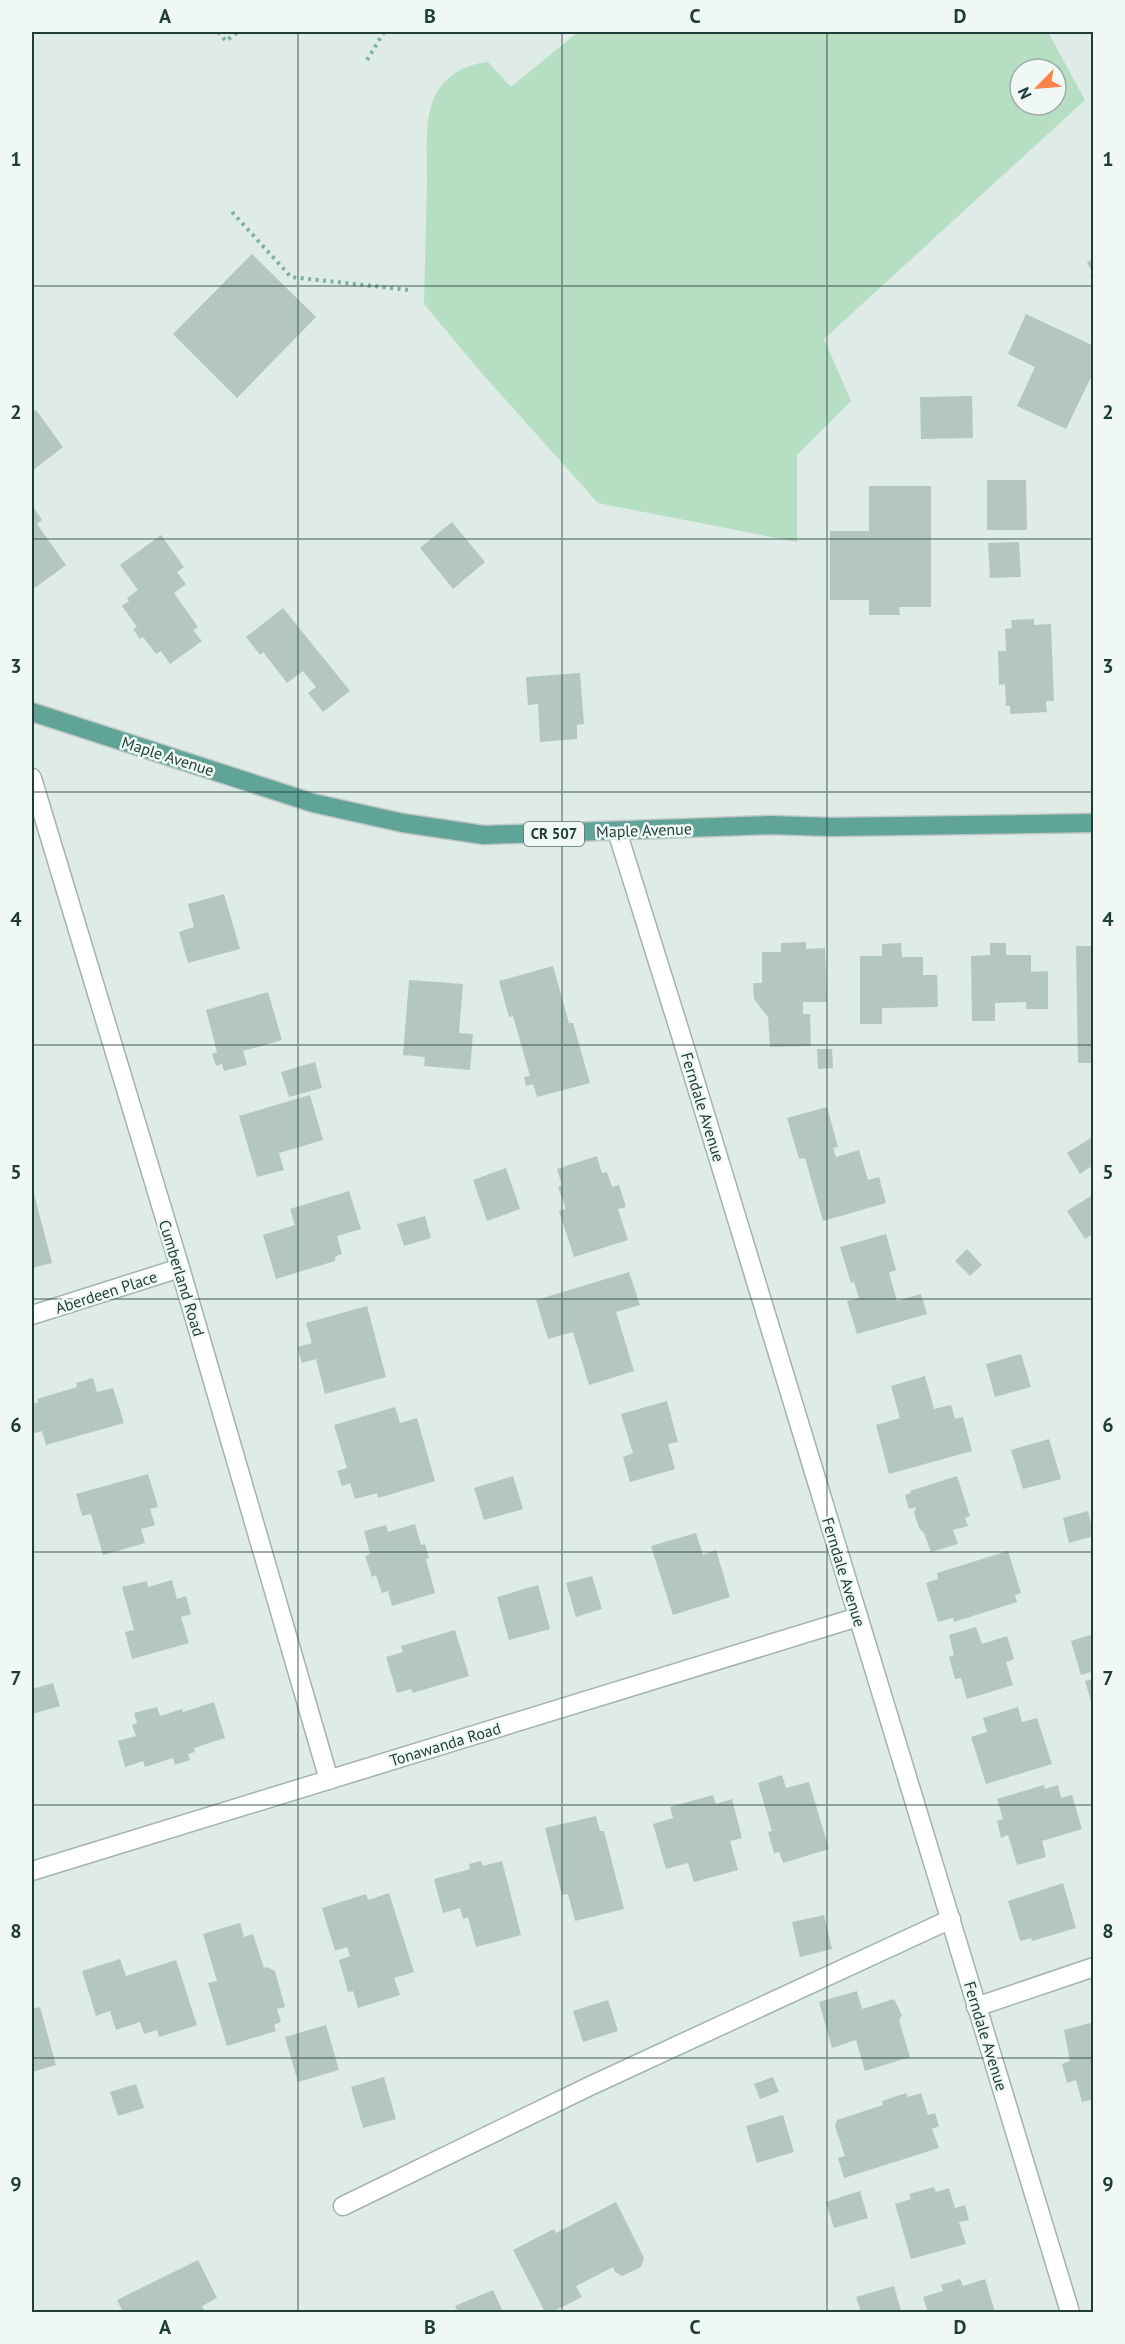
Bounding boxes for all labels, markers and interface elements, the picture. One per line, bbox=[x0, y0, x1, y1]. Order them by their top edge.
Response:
text: A bbox=[159, 3, 172, 29]
text: B bbox=[424, 3, 436, 29]
text: C bbox=[689, 3, 701, 29]
text: D bbox=[954, 3, 967, 29]
north arrow bbox=[1008, 57, 1068, 117]
text: N bbox=[1013, 84, 1036, 102]
text: 1 bbox=[10, 146, 22, 172]
text: 1 bbox=[1102, 146, 1114, 172]
text: 2 bbox=[10, 399, 22, 425]
text: 2 bbox=[1102, 399, 1114, 425]
text: 3 bbox=[10, 653, 22, 679]
text: 3 bbox=[1102, 653, 1114, 679]
street label: Maple Avenue bbox=[119, 732, 217, 780]
street label: Maple Avenue bbox=[596, 818, 692, 842]
road number: CR 507 bbox=[524, 822, 584, 846]
text: 4 bbox=[10, 906, 22, 932]
text: 4 bbox=[1102, 906, 1114, 932]
street label: Ferndale Avenue bbox=[677, 1050, 729, 1164]
text: 5 bbox=[10, 1159, 22, 1185]
text: 5 bbox=[1102, 1159, 1114, 1185]
street label: Cumberland Road bbox=[155, 1217, 209, 1339]
street label: Aberdeen Place bbox=[53, 1266, 159, 1318]
text: 6 bbox=[10, 1412, 22, 1438]
text: 6 bbox=[1102, 1412, 1114, 1438]
street label: Ferndale Avenue bbox=[818, 1515, 870, 1629]
text: 7 bbox=[10, 1665, 22, 1691]
text: 7 bbox=[1102, 1665, 1114, 1691]
street label: Tonawanda Road bbox=[387, 1718, 503, 1770]
text: 8 bbox=[10, 1918, 22, 1944]
text: 8 bbox=[1102, 1918, 1114, 1944]
street label: Ferndale Avenue bbox=[960, 1979, 1012, 2093]
text: 9 bbox=[10, 2171, 22, 2197]
text: 9 bbox=[1102, 2171, 1114, 2197]
text: A bbox=[159, 2314, 172, 2340]
text: B bbox=[424, 2314, 436, 2340]
text: C bbox=[689, 2314, 701, 2340]
text: D bbox=[954, 2314, 967, 2340]

